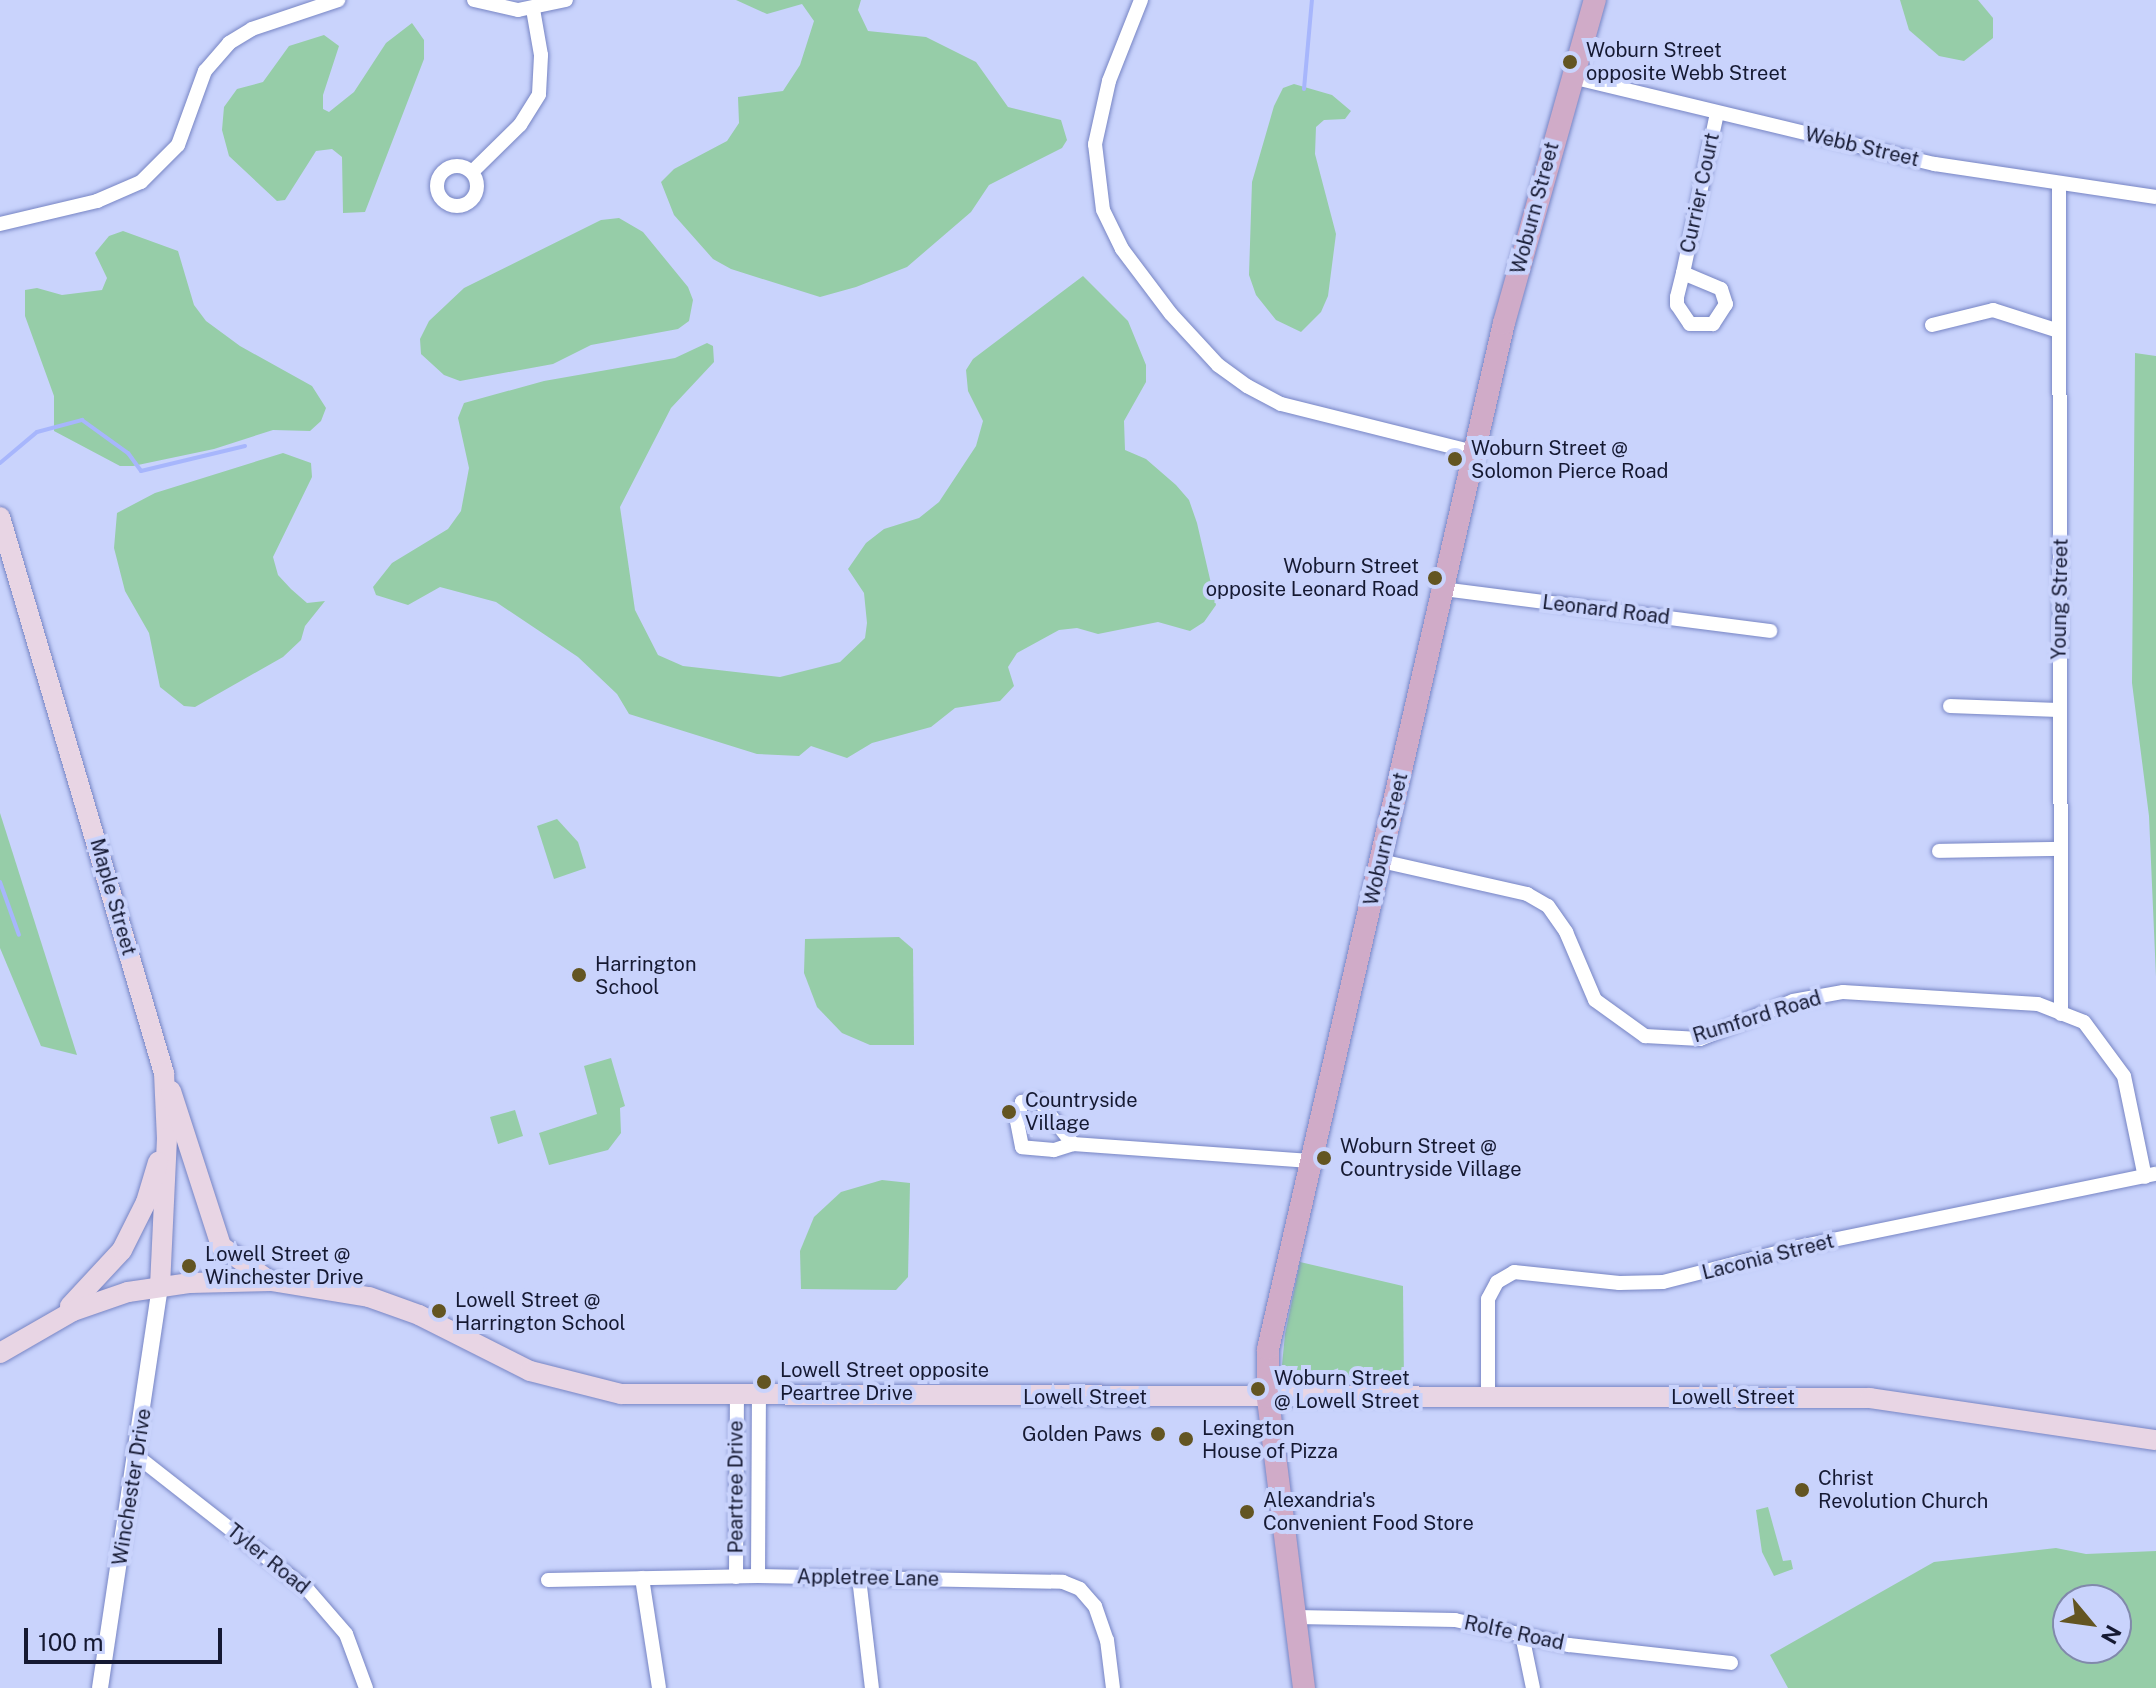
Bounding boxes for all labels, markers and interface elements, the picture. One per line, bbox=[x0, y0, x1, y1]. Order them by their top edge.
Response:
place label: Woburn Street opposite Webb Street bbox=[1586, 38, 1788, 85]
marker: Woburn Street opposite Webb Street bbox=[1561, 53, 1579, 71]
street label: Webb Street bbox=[1802, 122, 1922, 172]
street label: Currier Court bbox=[1676, 131, 1724, 255]
street label: Woburn Street bbox=[1506, 139, 1564, 277]
place label: Woburn Street @ Solomon Pierce Road bbox=[1471, 436, 1669, 483]
marker: Woburn Street @ Solomon Pierce Road bbox=[1446, 450, 1464, 468]
street label: Young Street bbox=[2047, 538, 2073, 660]
place label: Woburn Street opposite Leonard Road bbox=[1206, 554, 1419, 601]
marker: Woburn Street opposite Leonard Road bbox=[1426, 569, 1444, 587]
street label: Leonard Road bbox=[1541, 590, 1671, 630]
street label: Woburn Street bbox=[1359, 770, 1413, 908]
street label: Maple Street bbox=[85, 836, 141, 958]
place label: Harrington School bbox=[595, 952, 696, 999]
marker: Harrington School bbox=[570, 966, 588, 984]
street label: Rumford Road bbox=[1690, 986, 1824, 1048]
place label: Countryside Village bbox=[1025, 1088, 1138, 1135]
marker: Countryside Village bbox=[1000, 1103, 1018, 1121]
place label: Woburn Street @ Countryside Village bbox=[1340, 1134, 1522, 1181]
marker: Woburn Street @ Countryside Village bbox=[1315, 1149, 1333, 1167]
street label: Laconia Street bbox=[1699, 1229, 1837, 1285]
place label: Lowell Street @ Winchester Drive bbox=[205, 1242, 363, 1289]
marker: Lowell Street @ Winchester Drive bbox=[180, 1257, 198, 1275]
place label: Lowell Street @ Harrington School bbox=[455, 1288, 626, 1335]
marker: Lowell Street @ Harrington School bbox=[430, 1302, 448, 1320]
place label: Lowell Street opposite Peartree Drive bbox=[780, 1358, 989, 1405]
place label: Woburn Street @ Lowell Street bbox=[1274, 1366, 1420, 1413]
marker: Lowell Street opposite Peartree Drive bbox=[755, 1373, 773, 1391]
marker: Woburn Street @ Lowell Street bbox=[1249, 1380, 1267, 1398]
street label: Lowell Street bbox=[1023, 1385, 1147, 1409]
street label: Lowell Street bbox=[1671, 1385, 1795, 1409]
street label: Winchester Drive bbox=[108, 1407, 156, 1567]
place label: Lexington House of Pizza bbox=[1202, 1416, 1338, 1463]
street label: Peartree Drive bbox=[724, 1420, 748, 1554]
place label: Golden Paws bbox=[1022, 1422, 1142, 1446]
marker: Golden Paws bbox=[1149, 1425, 1167, 1443]
marker: Lexington House of Pizza bbox=[1177, 1430, 1195, 1448]
place label: Christ Revolution Church bbox=[1818, 1466, 1988, 1513]
marker: Christ Revolution Church bbox=[1793, 1481, 1811, 1499]
place label: Alexandria's Convenient Food Store bbox=[1263, 1488, 1474, 1535]
marker: Alexandria's Convenient Food Store bbox=[1238, 1503, 1256, 1521]
street label: Tyler Road bbox=[222, 1519, 314, 1599]
street label: Appletree Lane bbox=[797, 1565, 939, 1591]
north arrow bbox=[2052, 1584, 2132, 1664]
street label: Rolfe Road bbox=[1462, 1611, 1566, 1655]
scale bar bbox=[28, 1612, 226, 1662]
text: N bbox=[2096, 1621, 2127, 1648]
text: 100 m bbox=[38, 1628, 104, 1656]

